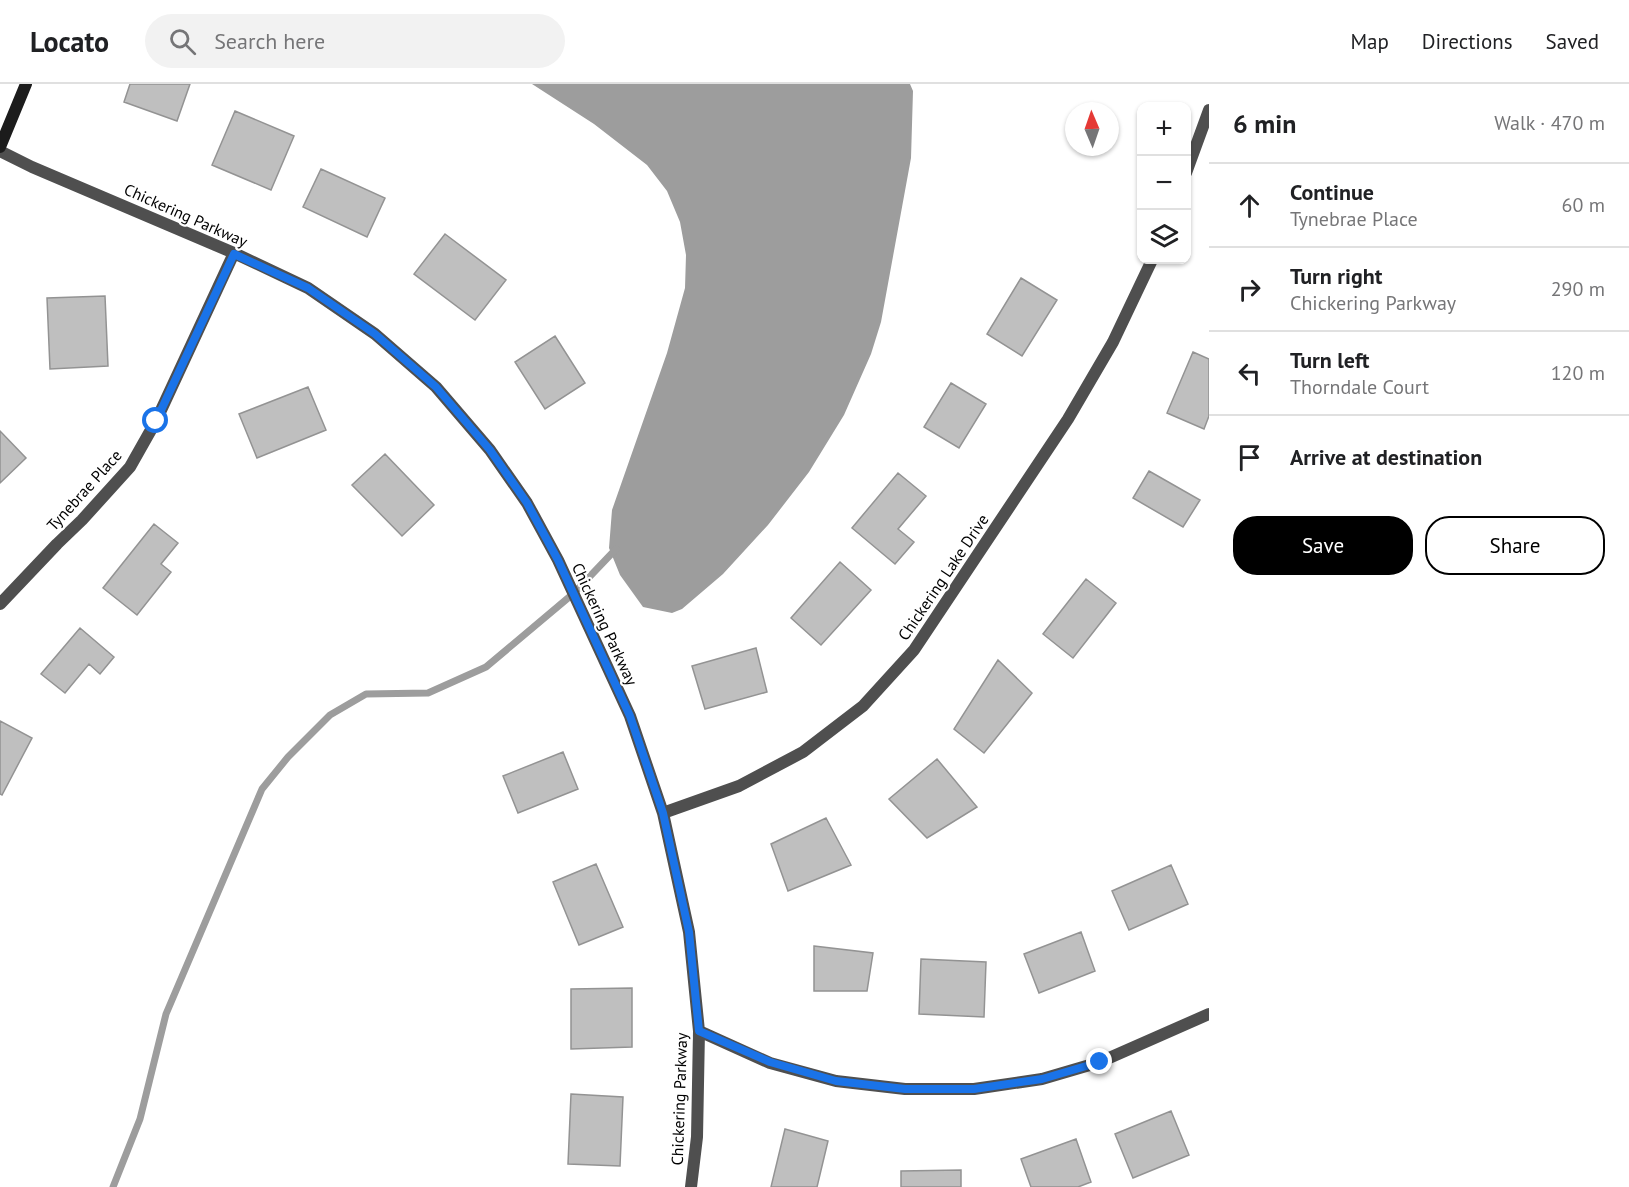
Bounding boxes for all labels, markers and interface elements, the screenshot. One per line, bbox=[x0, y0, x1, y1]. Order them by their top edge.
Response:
search box bbox=[145, 14, 565, 68]
text: Locato bbox=[30, 23, 109, 60]
icon: search bbox=[166, 25, 199, 58]
text: Search here bbox=[214, 27, 325, 55]
text: Map bbox=[1350, 28, 1389, 55]
text: Directions bbox=[1422, 28, 1513, 55]
text: Saved bbox=[1546, 28, 1599, 55]
north arrow bbox=[1065, 102, 1119, 156]
map controls bbox=[1137, 102, 1191, 264]
button: + bbox=[1137, 102, 1191, 156]
text: 6 min bbox=[1233, 107, 1296, 140]
text: Walk · 470 m bbox=[1494, 110, 1605, 136]
button: − bbox=[1137, 156, 1191, 210]
text: Continue bbox=[1290, 178, 1374, 206]
street label: Chickering Parkway bbox=[121, 179, 251, 251]
icon: ahead bbox=[1233, 189, 1266, 222]
text: 60 m bbox=[1562, 192, 1605, 218]
text: Tynebrae Place bbox=[1290, 206, 1418, 232]
button: layers bbox=[1137, 210, 1191, 264]
text: Turn right bbox=[1290, 262, 1382, 290]
icon: right bbox=[1233, 273, 1266, 306]
text: 290 m bbox=[1551, 276, 1605, 302]
text: Chickering Parkway bbox=[1290, 290, 1456, 316]
text: Turn left bbox=[1290, 346, 1370, 374]
icon: left bbox=[1233, 357, 1266, 390]
text: 120 m bbox=[1551, 360, 1605, 386]
text: Thorndale Court bbox=[1290, 374, 1429, 400]
route start bbox=[142, 407, 168, 433]
icon: arrive bbox=[1233, 441, 1266, 474]
text: Arrive at destination bbox=[1290, 443, 1482, 471]
street label: Tynebrae Place bbox=[42, 445, 126, 535]
street label: Chickering Lake Drive bbox=[893, 510, 993, 644]
button: Save bbox=[1233, 516, 1413, 575]
button: Share bbox=[1425, 516, 1605, 575]
street label: Chickering Parkway bbox=[568, 560, 642, 689]
street label: Chickering Parkway bbox=[667, 1032, 691, 1166]
route end bbox=[1086, 1048, 1112, 1074]

